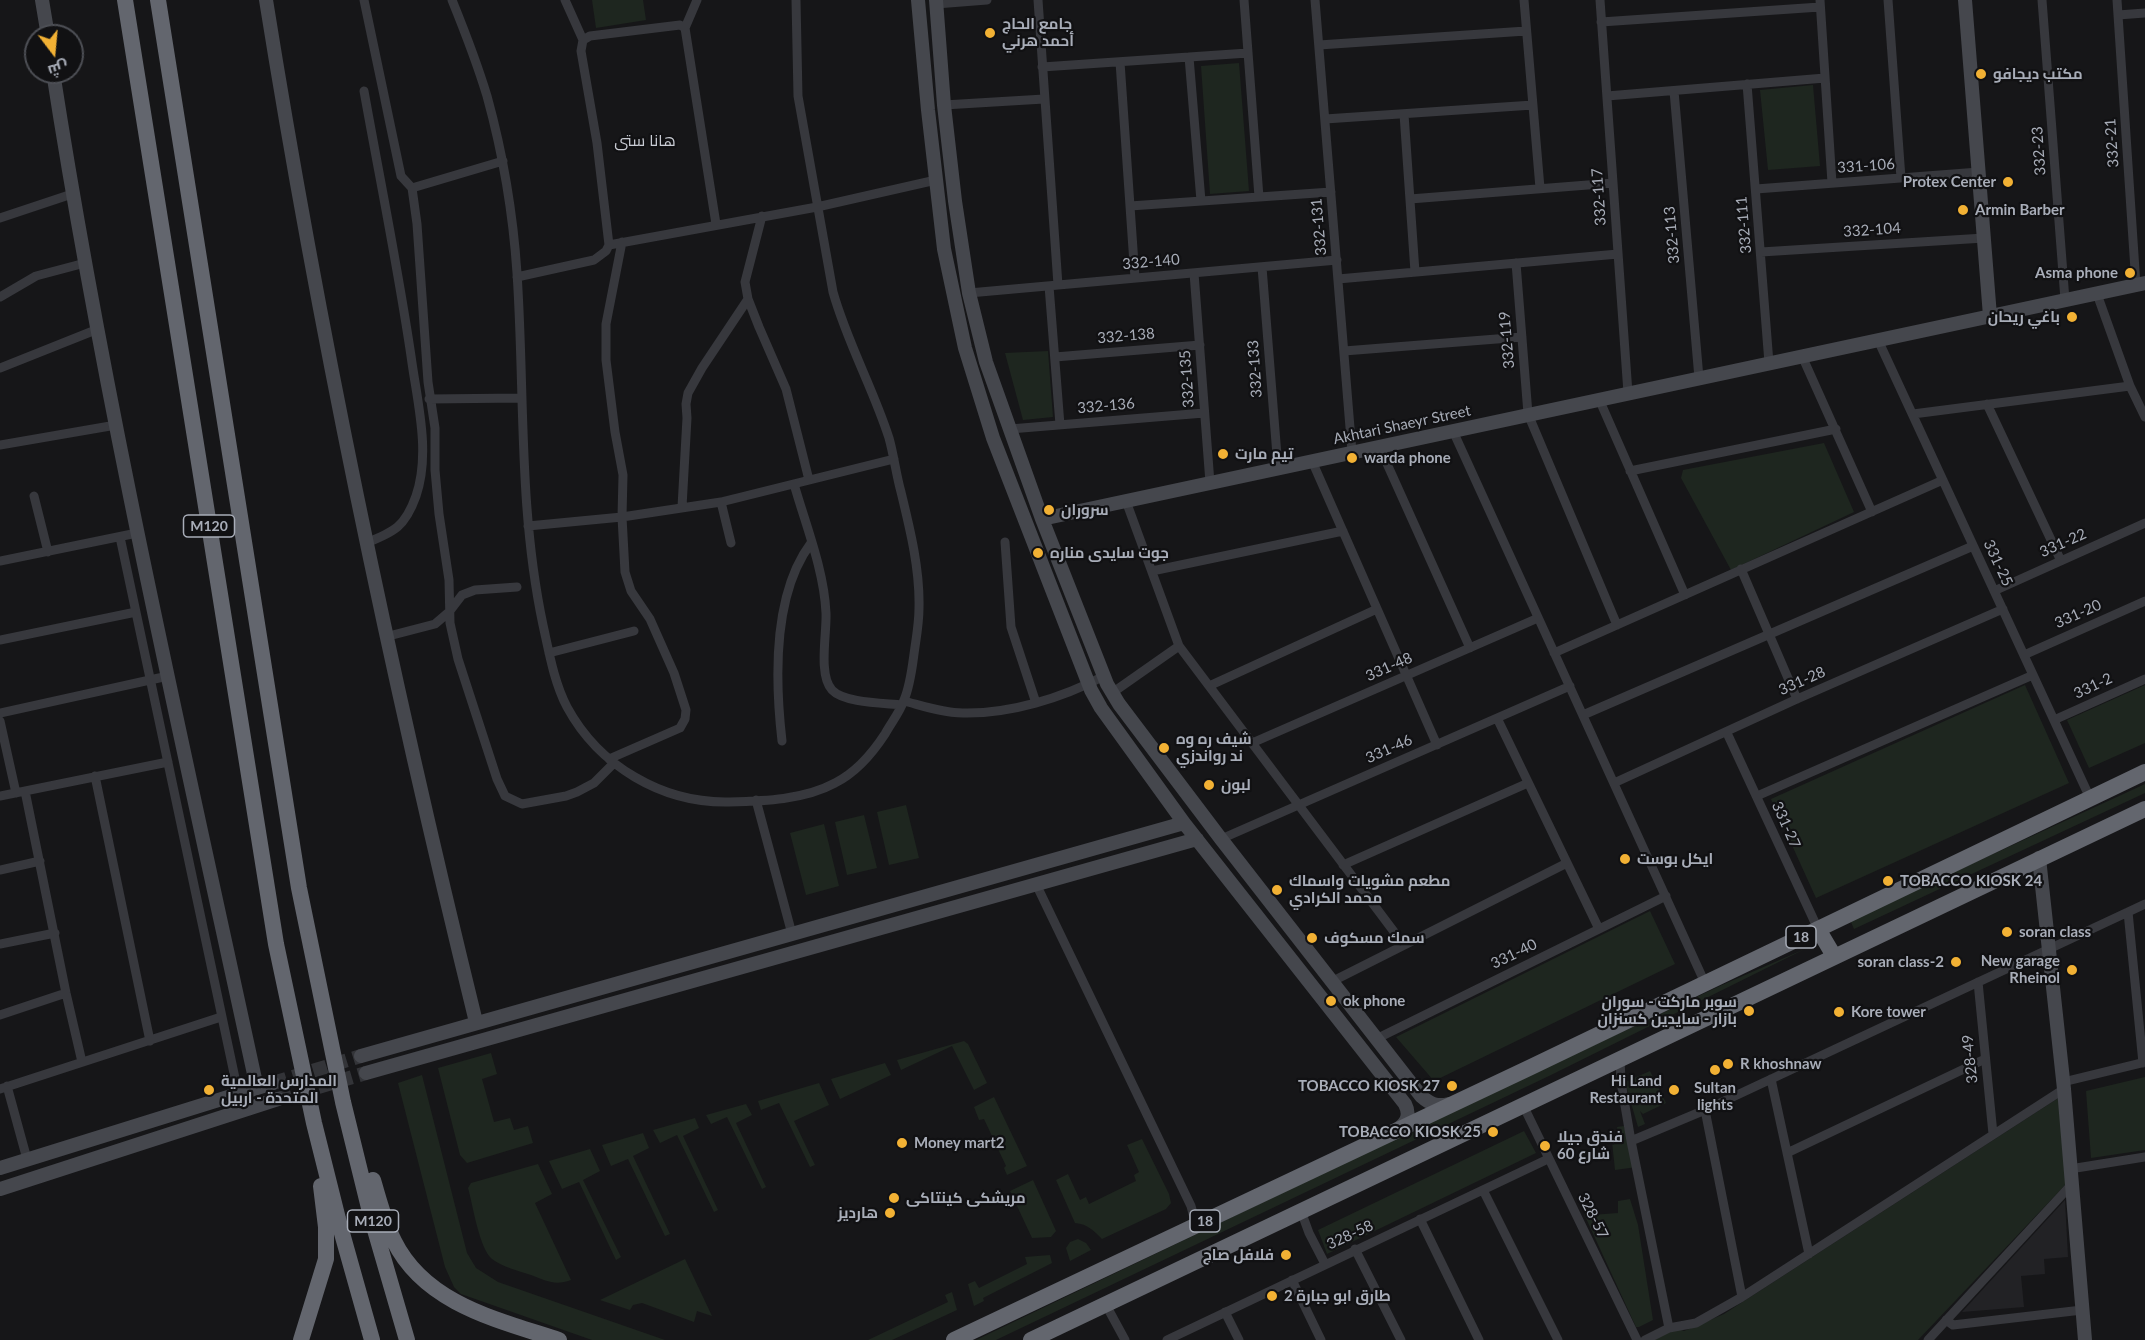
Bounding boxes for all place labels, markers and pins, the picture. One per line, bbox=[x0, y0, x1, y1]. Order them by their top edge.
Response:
place label: جامع الحاج أحمد هرني bbox=[1002, 15, 1074, 50]
marker: جامع الحاج أحمد هرني bbox=[983, 26, 997, 40]
place label: مكتب ديجافو bbox=[1993, 65, 2083, 83]
marker: مكتب ديجافو bbox=[1974, 67, 1988, 81]
place label: Protex Center bbox=[1903, 173, 1996, 191]
marker: Protex Center bbox=[2001, 175, 2015, 189]
place label: Armin Barber bbox=[1975, 201, 2065, 219]
marker: Armin Barber bbox=[1956, 203, 1970, 217]
place label: Asma phone bbox=[2035, 264, 2118, 282]
marker: Asma phone bbox=[2123, 266, 2137, 280]
place label: باغي ريحان bbox=[1988, 308, 2060, 326]
marker: باغي ريحان bbox=[2065, 310, 2079, 324]
place label: تيم مارت bbox=[1235, 445, 1293, 463]
marker: تيم مارت bbox=[1216, 447, 1230, 461]
place label: warda phone bbox=[1364, 449, 1451, 467]
marker: warda phone bbox=[1345, 451, 1359, 465]
place label: سروران bbox=[1061, 501, 1109, 519]
marker: سروران bbox=[1042, 503, 1056, 517]
place label: جوت سايدى مناره bbox=[1050, 544, 1169, 562]
marker: جوت سايدى مناره bbox=[1031, 546, 1045, 560]
place label: شيف ره وه ند رواندزي bbox=[1176, 730, 1252, 765]
marker: شيف ره وه ند رواندزي bbox=[1157, 741, 1171, 755]
place label: لبون bbox=[1221, 776, 1251, 794]
marker: لبون bbox=[1202, 778, 1216, 792]
place label: ايكل بوست bbox=[1637, 850, 1713, 868]
marker: ايكل بوست bbox=[1618, 852, 1632, 866]
place label: مطعم مشويات واسماك محمد الكرادي bbox=[1289, 872, 1451, 907]
place label: TOBACCO KIOSK 24 bbox=[1900, 872, 2042, 890]
marker: TOBACCO KIOSK 24 bbox=[1881, 874, 1895, 888]
marker: مطعم مشويات واسماك محمد الكرادي bbox=[1270, 883, 1284, 897]
place label: soran class bbox=[2019, 923, 2091, 941]
marker: soran class bbox=[2000, 925, 2014, 939]
place label: سمك مسكوف bbox=[1324, 929, 1425, 947]
marker: سمك مسكوف bbox=[1305, 931, 1319, 945]
place label: New garage Rheinol bbox=[1981, 952, 2060, 987]
place label: soran class-2 bbox=[1858, 953, 1944, 971]
marker: soran class-2 bbox=[1949, 955, 1963, 969]
marker: New garage Rheinol bbox=[2065, 963, 2079, 977]
place label: ok phone bbox=[1343, 992, 1405, 1010]
place label: سوبر ماركت - سوران بازار - سايدين كسنزان bbox=[1598, 993, 1737, 1028]
marker: ok phone bbox=[1324, 994, 1338, 1008]
place label: Kore tower bbox=[1851, 1003, 1926, 1021]
marker: سوبر ماركت - سوران بازار - سايدين كسنزان bbox=[1742, 1004, 1756, 1018]
marker: Kore tower bbox=[1832, 1005, 1846, 1019]
place label: R khoshnaw bbox=[1740, 1055, 1821, 1073]
marker: R khoshnaw bbox=[1721, 1057, 1735, 1071]
marker: Sultan lights bbox=[1708, 1063, 1722, 1077]
place label: المدارس العالمية المتحدة - اربيل bbox=[221, 1072, 337, 1107]
place label: Hi Land Restaurant bbox=[1590, 1072, 1662, 1107]
place label: TOBACCO KIOSK 27 bbox=[1298, 1077, 1440, 1095]
marker: TOBACCO KIOSK 27 bbox=[1445, 1079, 1459, 1093]
place label: Sultan lights bbox=[1694, 1079, 1736, 1114]
marker: المدارس العالمية المتحدة - اربيل bbox=[202, 1083, 216, 1097]
marker: Hi Land Restaurant bbox=[1667, 1083, 1681, 1097]
place label: TOBACCO KIOSK 25 bbox=[1339, 1123, 1481, 1141]
marker: TOBACCO KIOSK 25 bbox=[1486, 1125, 1500, 1139]
place label: فندق جيلا شارع 60 bbox=[1557, 1128, 1623, 1163]
place label: Money mart2 bbox=[914, 1134, 1004, 1152]
marker: Money mart2 bbox=[895, 1136, 909, 1150]
marker: فندق جيلا شارع 60 bbox=[1538, 1139, 1552, 1153]
place label: مریشکی کینتاکی bbox=[906, 1189, 1026, 1207]
marker: مریشکی کینتاکی bbox=[887, 1191, 901, 1205]
place label: هاردیز bbox=[838, 1204, 878, 1222]
marker: هاردیز bbox=[883, 1206, 897, 1220]
place label: فلافل صاج bbox=[1203, 1246, 1274, 1264]
marker: فلافل صاج bbox=[1279, 1248, 1293, 1262]
place label: طارق ابو جبارة 2 bbox=[1284, 1287, 1391, 1305]
marker: طارق ابو جبارة 2 bbox=[1265, 1289, 1279, 1303]

